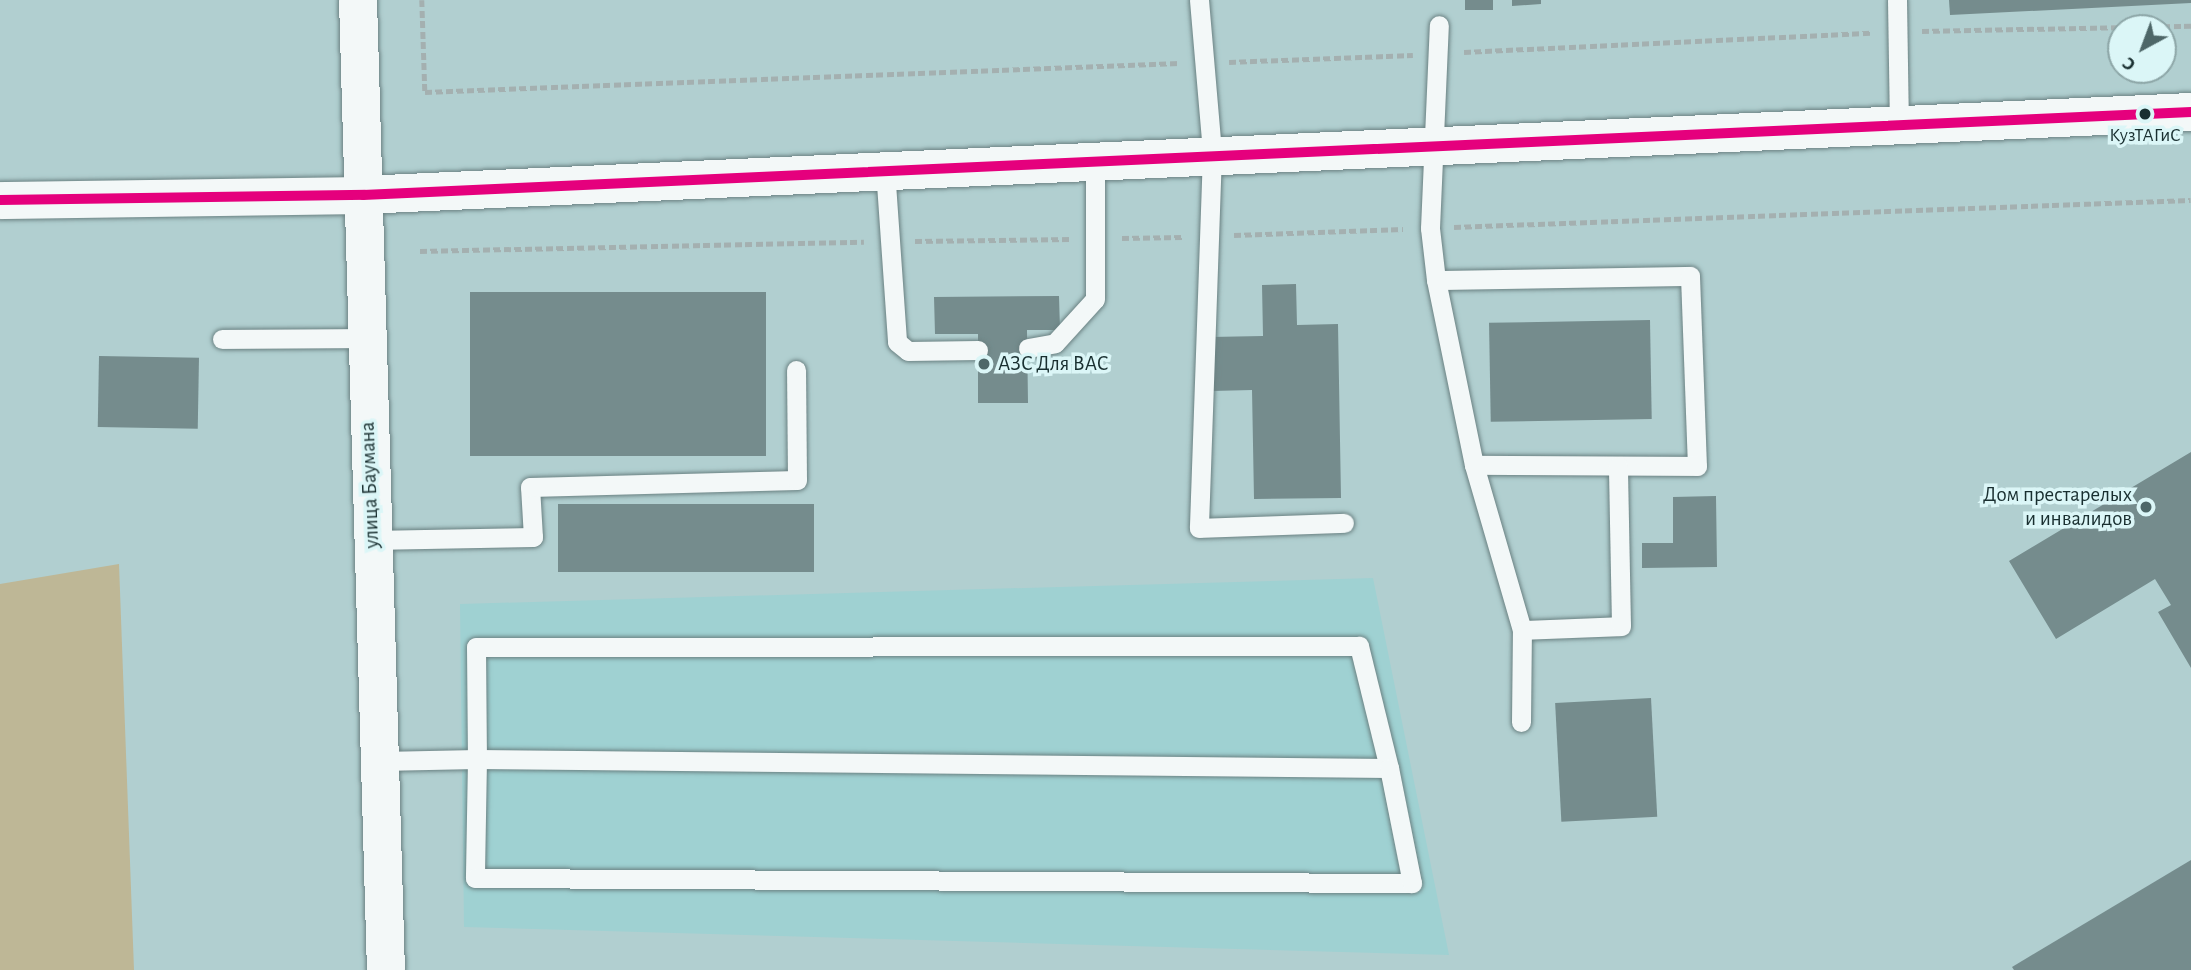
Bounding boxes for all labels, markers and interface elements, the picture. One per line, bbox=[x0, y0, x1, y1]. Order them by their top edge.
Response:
north arrow bbox=[2107, 14, 2177, 84]
text: С bbox=[2119, 53, 2139, 74]
marker: КузТАГиС bbox=[2138, 107, 2152, 121]
place label: КузТАГиС bbox=[2109, 125, 2181, 147]
place label: АЗС Для ВАС bbox=[998, 351, 1109, 377]
marker: АЗС Для ВАС bbox=[976, 356, 992, 372]
street label: улица Баумана bbox=[355, 421, 385, 549]
place label: Дом престарелых и инвалидов bbox=[1983, 482, 2132, 532]
marker: Дом престарелых и инвалидов bbox=[2138, 499, 2154, 515]

